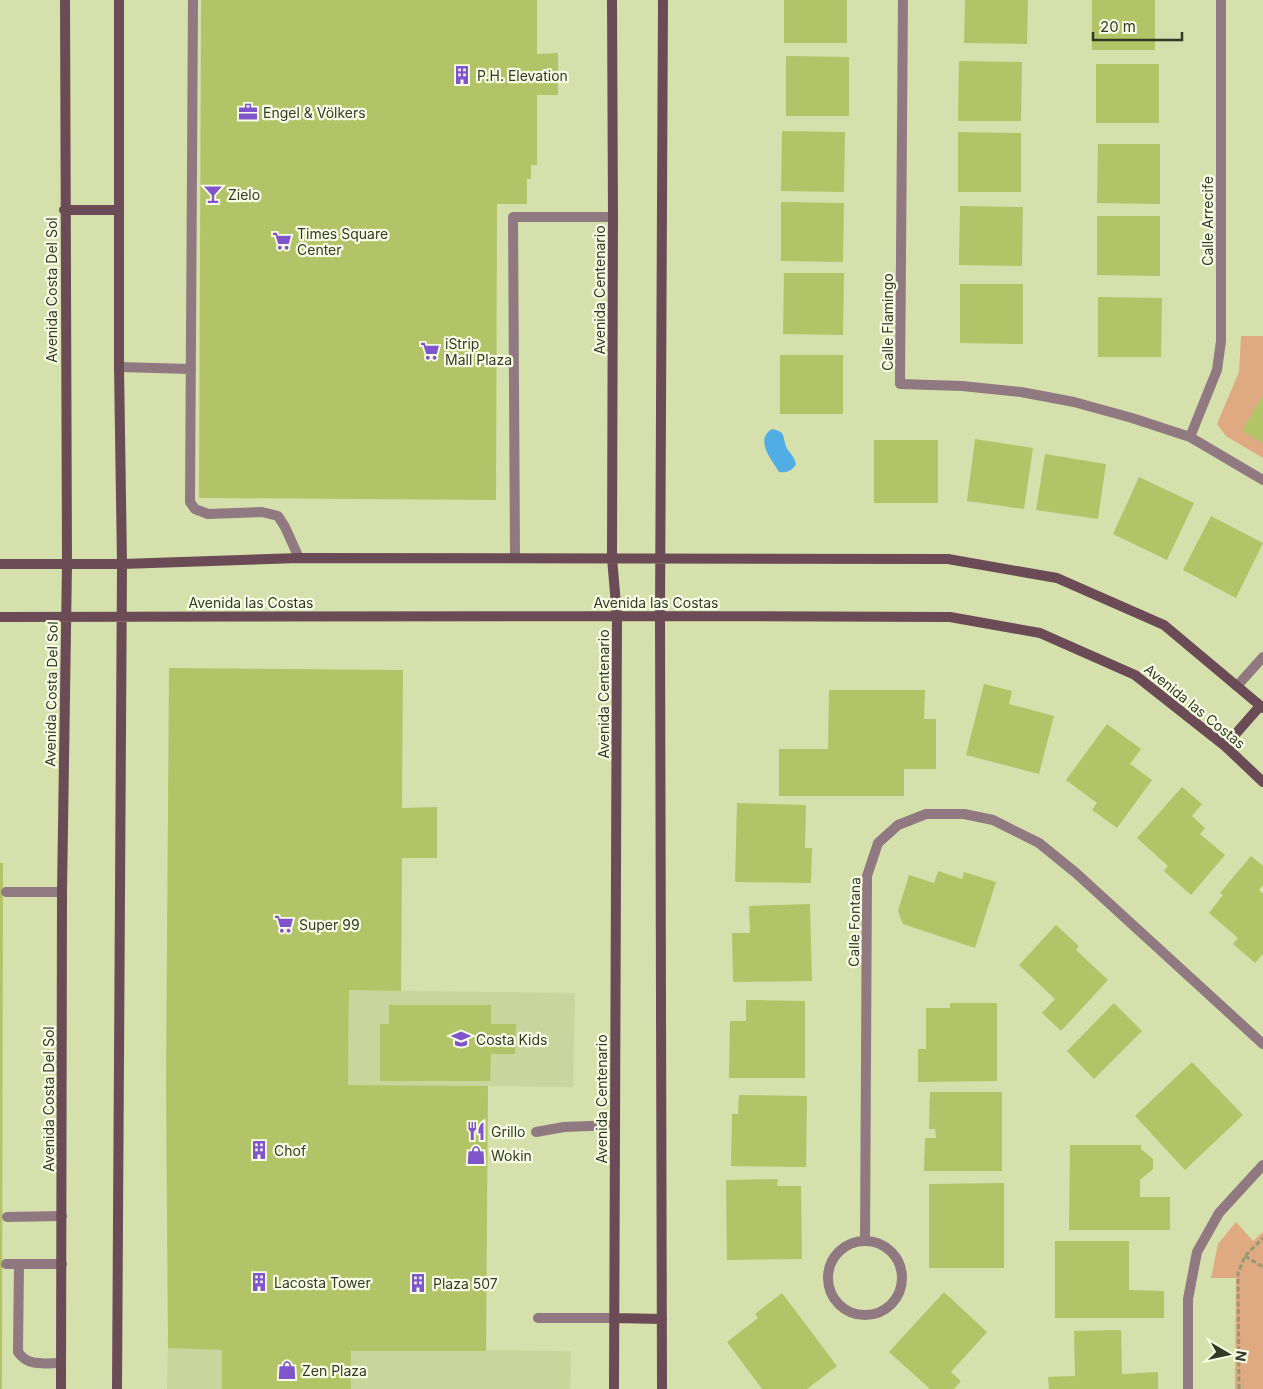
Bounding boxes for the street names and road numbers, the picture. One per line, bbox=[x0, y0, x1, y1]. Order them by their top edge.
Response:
street label: Calle Arrecife bbox=[1199, 176, 1216, 266]
street label: Avenida Costa Del Sol bbox=[43, 217, 60, 363]
street label: Avenida Centenario bbox=[591, 225, 608, 355]
street label: Calle Flamingo bbox=[879, 273, 896, 371]
street label: Avenida las Costas bbox=[189, 594, 314, 611]
street label: Avenida las Costas bbox=[594, 594, 719, 611]
street label: Avenida Costa Del Sol bbox=[41, 621, 61, 767]
street label: Avenida Centenario bbox=[595, 629, 612, 759]
street label: Avenida las Costas bbox=[1141, 660, 1249, 752]
street label: Calle Fontana bbox=[845, 877, 863, 967]
street label: Avenida Costa Del Sol bbox=[40, 1026, 57, 1172]
street label: Avenida Centenario bbox=[593, 1034, 610, 1164]

